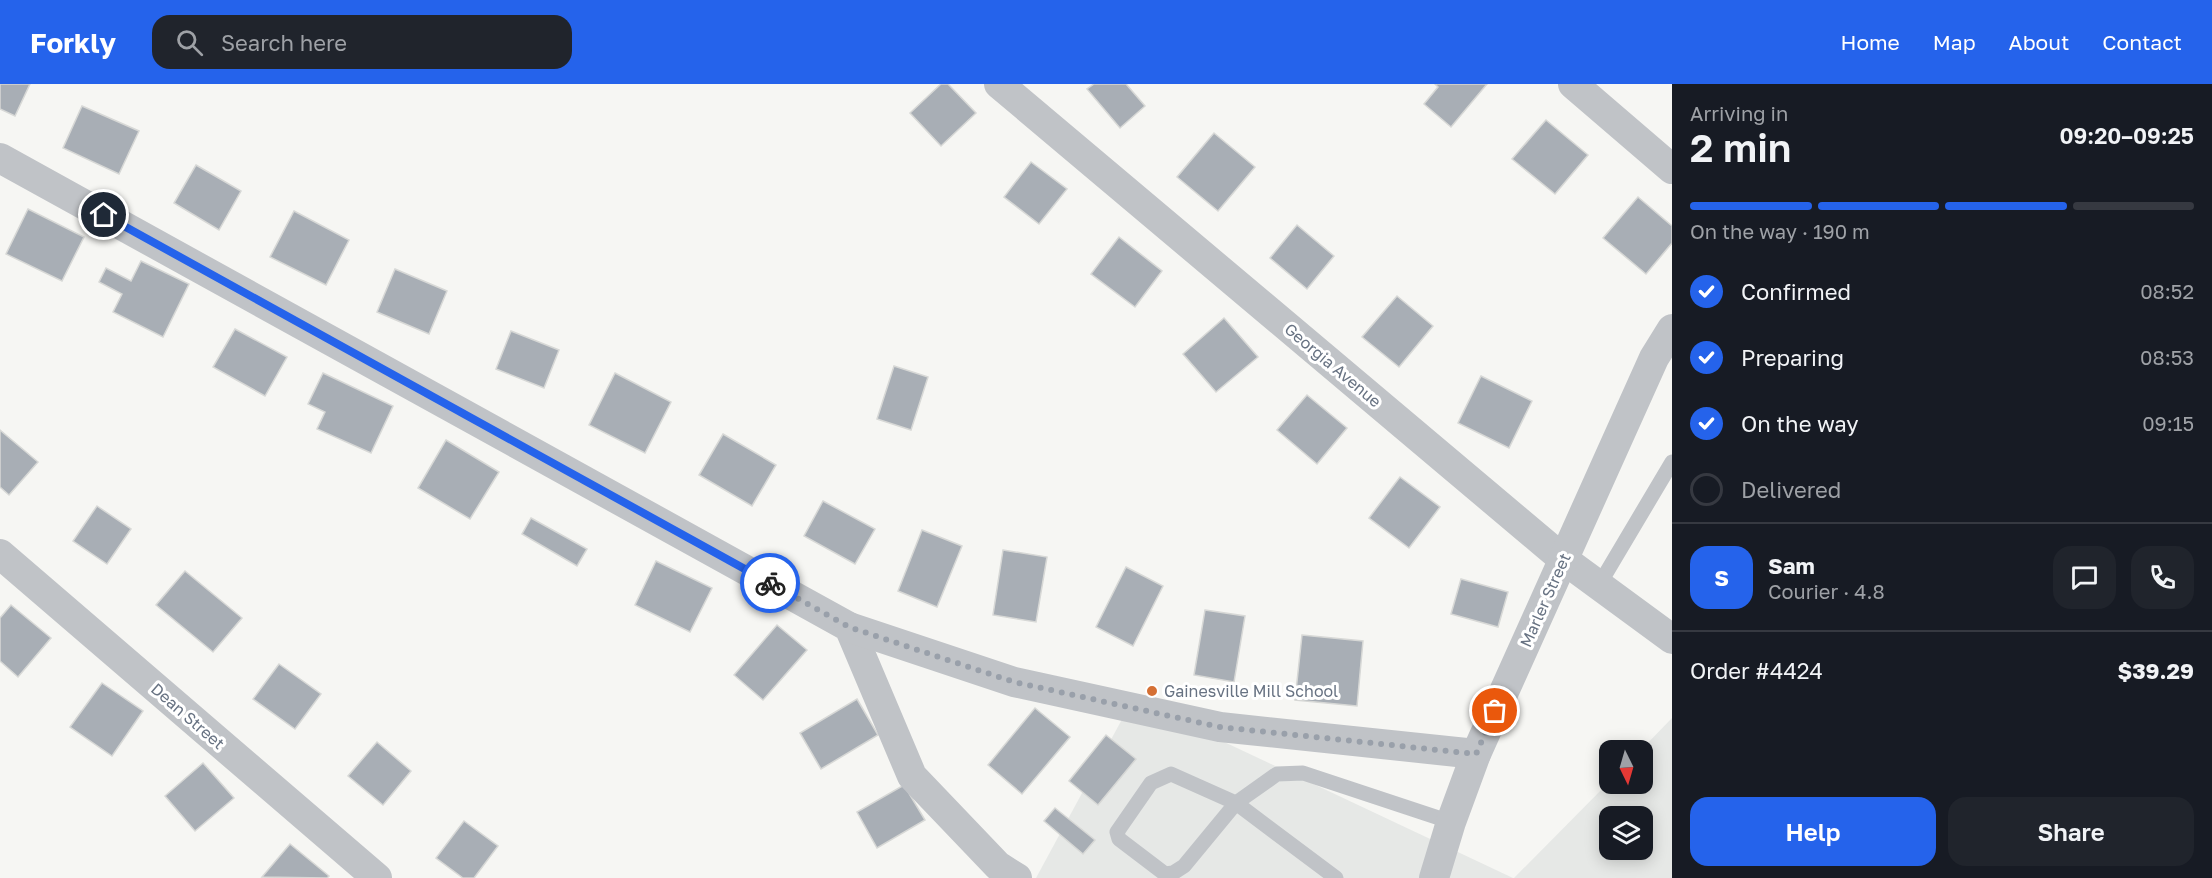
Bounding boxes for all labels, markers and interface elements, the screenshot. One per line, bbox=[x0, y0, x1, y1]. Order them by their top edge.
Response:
search box bbox=[152, 15, 572, 69]
text: Forkly bbox=[30, 26, 116, 59]
icon: search bbox=[173, 26, 206, 59]
text: Search here bbox=[221, 29, 347, 56]
text: Home bbox=[1840, 29, 1900, 55]
text: Map bbox=[1933, 29, 1976, 55]
text: About bbox=[2009, 29, 2069, 55]
text: Contact bbox=[2102, 29, 2182, 55]
text: Arriving in bbox=[1690, 101, 1788, 125]
text: 09:20–09:25 bbox=[2060, 122, 2194, 149]
text: 2 min bbox=[1690, 124, 1791, 171]
pin bbox=[78, 189, 129, 240]
icon: home bbox=[87, 198, 120, 231]
text: On the way · 190 m bbox=[1690, 219, 1870, 243]
icon: check bbox=[1690, 275, 1723, 308]
text: Confirmed bbox=[1741, 278, 1851, 305]
text: 08:52 bbox=[2140, 279, 2194, 303]
street label: Georgia Avenue bbox=[1281, 319, 1385, 411]
icon: check bbox=[1690, 341, 1723, 374]
text: Preparing bbox=[1741, 344, 1844, 371]
text: 08:53 bbox=[2140, 345, 2194, 369]
icon: check bbox=[1690, 407, 1723, 440]
text: On the way bbox=[1741, 410, 1859, 437]
text: 09:15 bbox=[2142, 411, 2194, 435]
text: Delivered bbox=[1741, 476, 1841, 503]
button: chat bbox=[2053, 546, 2116, 609]
button: phone bbox=[2131, 546, 2194, 609]
street label: Marler Street bbox=[1515, 550, 1575, 650]
text: Sam bbox=[1768, 552, 1815, 579]
courier bbox=[740, 553, 800, 613]
text: S bbox=[1714, 564, 1729, 591]
icon: bike bbox=[754, 567, 787, 600]
text: Courier · 4.8 bbox=[1768, 579, 1885, 603]
text: Order #4424 bbox=[1690, 657, 1823, 684]
text: $39.29 bbox=[2117, 657, 2194, 684]
street label: Dean Street bbox=[147, 679, 229, 753]
place label: Gainesville Mill School bbox=[1164, 681, 1338, 701]
marker: Gainesville Mill School bbox=[1145, 684, 1159, 698]
pin bbox=[1469, 685, 1520, 736]
icon: bag bbox=[1478, 694, 1511, 727]
north arrow bbox=[1599, 740, 1653, 794]
map controls bbox=[1599, 740, 1653, 860]
button: Help bbox=[1690, 797, 1936, 866]
button: Share bbox=[1948, 797, 2194, 866]
button: layers bbox=[1599, 806, 1653, 860]

